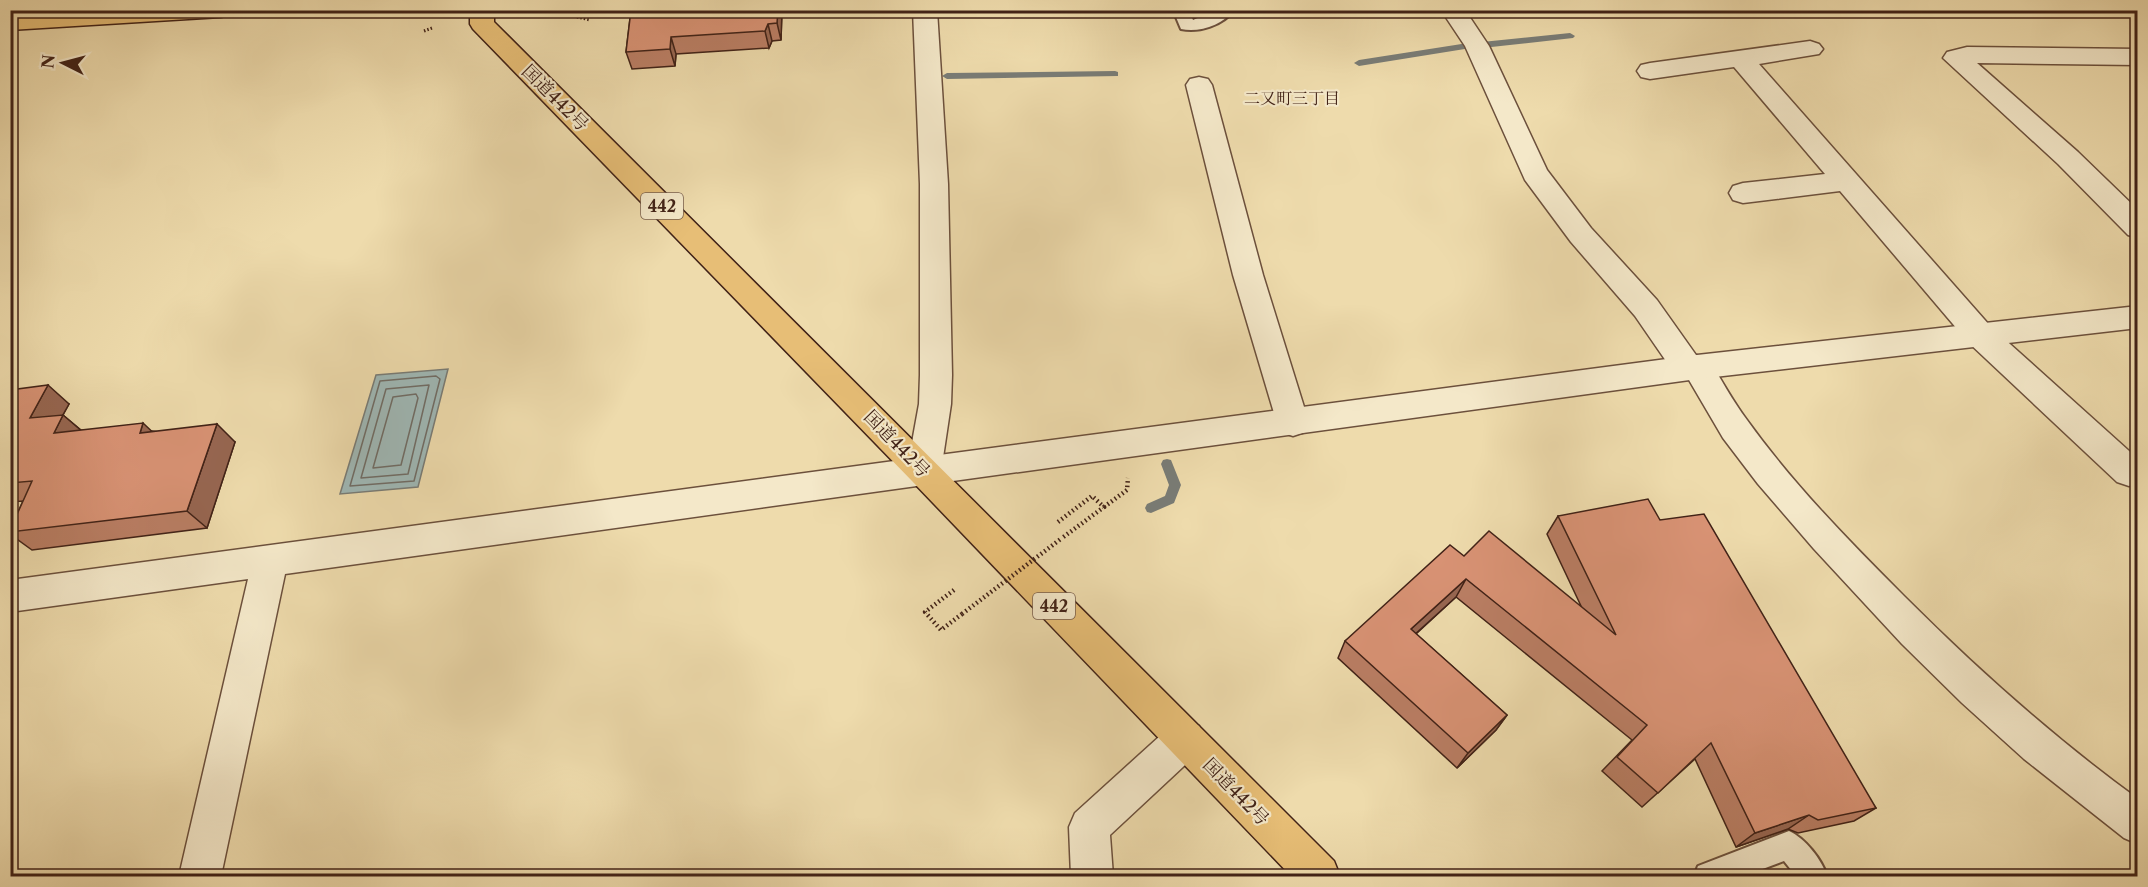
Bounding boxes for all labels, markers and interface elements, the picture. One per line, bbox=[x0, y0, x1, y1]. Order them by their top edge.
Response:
north arrow bbox=[33, 33, 93, 93]
text: N bbox=[37, 53, 59, 69]
street label: 国道442号 bbox=[517, 60, 593, 136]
district label: 二又町三丁目 bbox=[1244, 88, 1340, 108]
road number: 442 bbox=[641, 193, 683, 219]
street label: 国道442号 bbox=[860, 406, 934, 482]
road number: 442 bbox=[1033, 593, 1075, 619]
street label: 国道442号 bbox=[1199, 754, 1273, 830]

